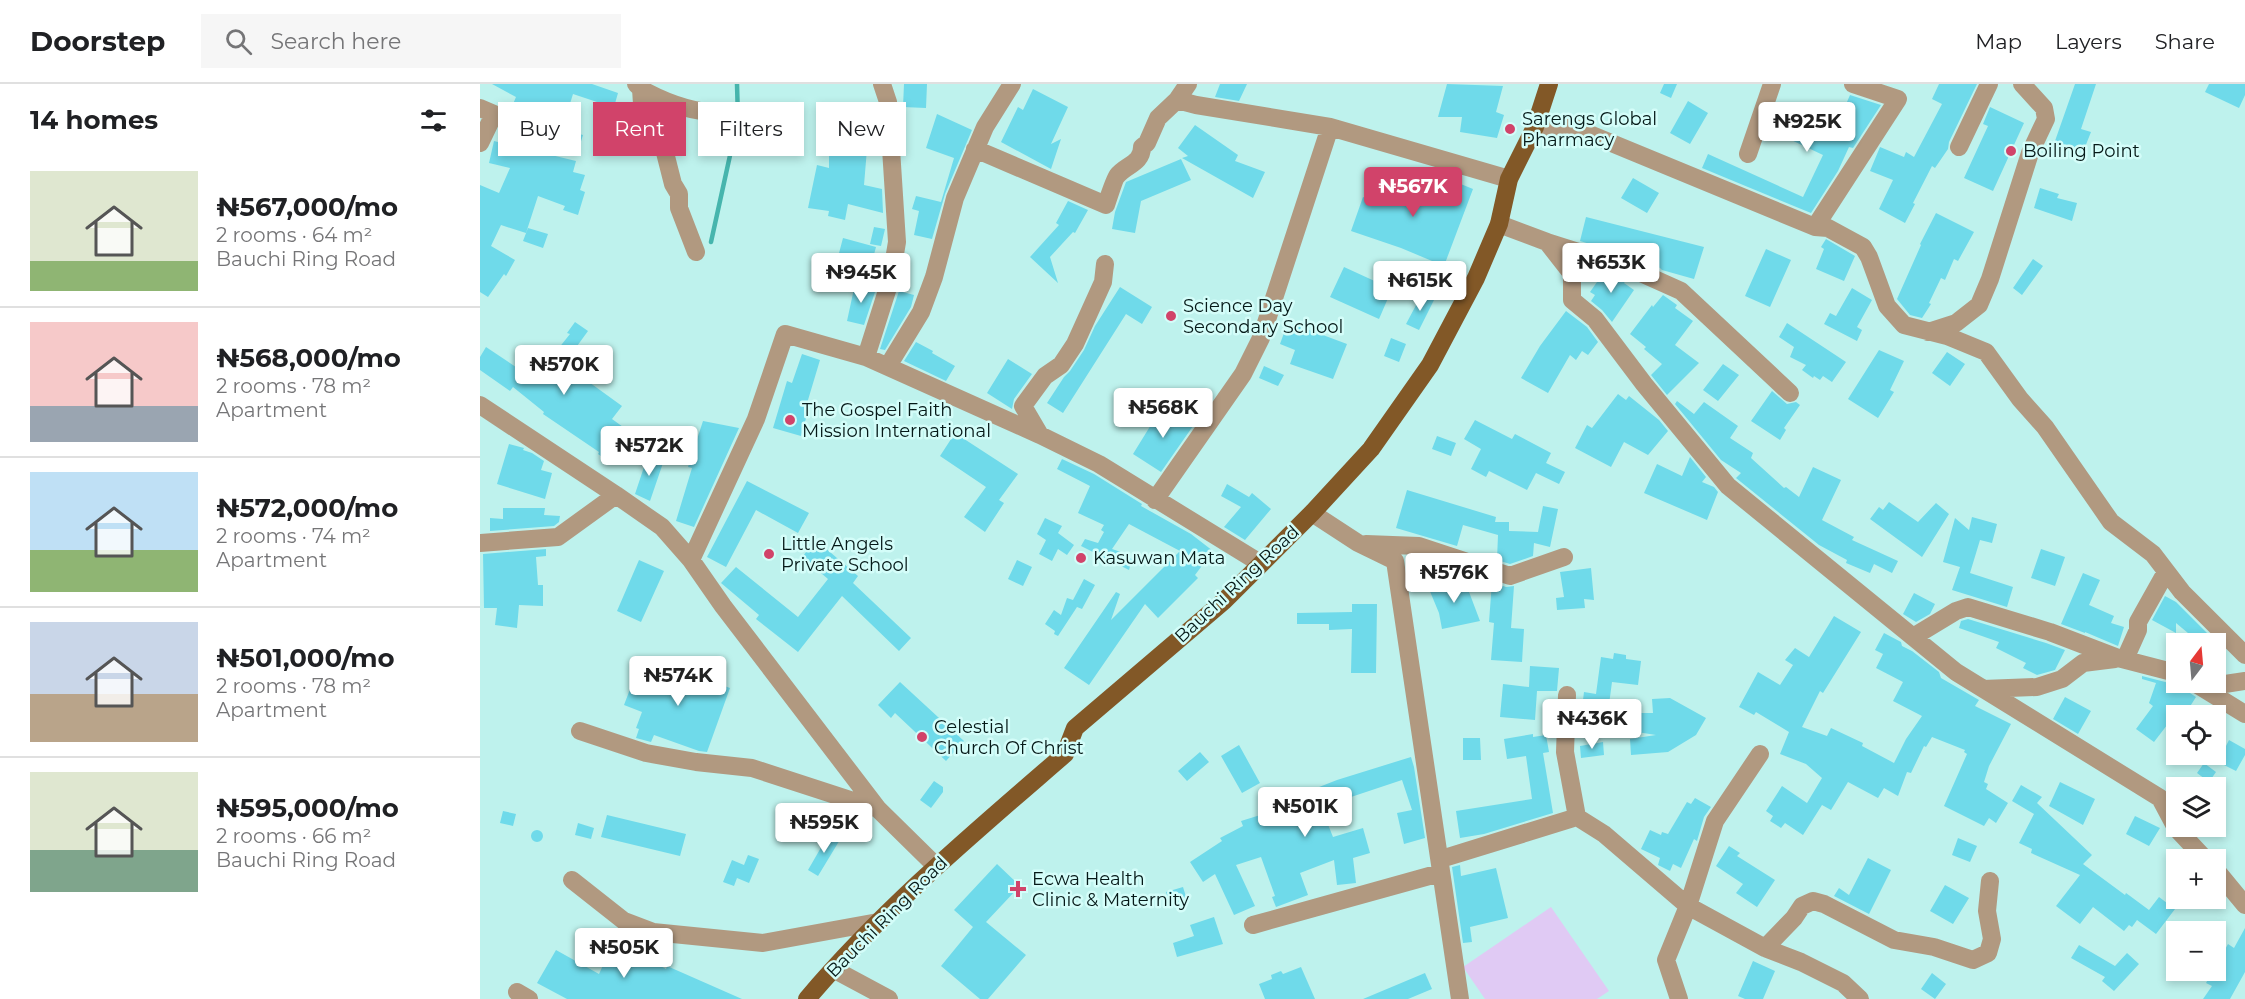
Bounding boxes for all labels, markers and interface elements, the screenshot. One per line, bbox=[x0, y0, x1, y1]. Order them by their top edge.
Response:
search box bbox=[201, 14, 621, 68]
text: Doorstep bbox=[30, 24, 165, 58]
icon: search bbox=[222, 25, 255, 58]
text: Search here bbox=[270, 28, 401, 55]
text: Map bbox=[1975, 29, 2022, 54]
text: Layers bbox=[2055, 29, 2122, 54]
text: Share bbox=[2155, 29, 2215, 54]
chip: Buy bbox=[498, 102, 581, 156]
chip: Rent bbox=[593, 102, 686, 156]
chip: Filters bbox=[698, 102, 804, 156]
chip: New bbox=[816, 102, 906, 156]
pin: ₦925K bbox=[1765, 102, 1849, 153]
text: 14 homes bbox=[30, 104, 158, 136]
icon: filters bbox=[417, 104, 450, 137]
place label: Sarengs Global Pharmacy bbox=[1522, 108, 1657, 151]
text: ₦925K bbox=[1772, 109, 1842, 133]
marker: Sarengs Global Pharmacy bbox=[1503, 122, 1517, 136]
place label: Boiling Point bbox=[2023, 140, 2140, 162]
marker: Boiling Point bbox=[2004, 144, 2018, 158]
pin: ₦567K bbox=[1371, 167, 1455, 218]
text: ₦567K bbox=[1378, 174, 1448, 198]
text: ₦567,000/mo bbox=[216, 191, 398, 223]
icon: home bbox=[78, 195, 150, 267]
text: 2 rooms · 64 m² bbox=[216, 223, 372, 247]
pin: ₦653K bbox=[1569, 243, 1653, 294]
text: Bauchi Ring Road bbox=[216, 247, 396, 271]
text: ₦653K bbox=[1576, 250, 1646, 274]
pin: ₦945K bbox=[819, 253, 903, 304]
text: ₦945K bbox=[825, 260, 897, 284]
pin: ₦615K bbox=[1378, 261, 1462, 312]
text: ₦615K bbox=[1387, 268, 1453, 292]
place label: Science Day Secondary School bbox=[1183, 295, 1343, 338]
marker: Science Day Secondary School bbox=[1164, 309, 1178, 323]
text: ₦568,000/mo bbox=[216, 342, 401, 374]
pin: ₦570K bbox=[522, 345, 606, 396]
icon: home bbox=[78, 346, 150, 418]
text: ₦570K bbox=[529, 352, 599, 376]
text: 2 rooms · 78 m² bbox=[216, 374, 371, 398]
pin: ₦568K bbox=[1121, 388, 1205, 439]
text: ₦568K bbox=[1128, 395, 1198, 419]
text: Apartment bbox=[216, 398, 327, 422]
place label: The Gospel Faith Mission International bbox=[802, 399, 991, 442]
marker: The Gospel Faith Mission International bbox=[783, 413, 797, 427]
pin: ₦572K bbox=[607, 426, 691, 477]
text: ₦572K bbox=[615, 433, 683, 457]
text: ₦572,000/mo bbox=[216, 492, 398, 524]
icon: home bbox=[78, 496, 150, 568]
street label: Bauchi Ring Road bbox=[1170, 521, 1304, 647]
text: 2 rooms · 74 m² bbox=[216, 524, 371, 548]
place label: Little Angels Private School bbox=[781, 533, 909, 576]
marker: Little Angels Private School bbox=[762, 547, 776, 561]
place label: Kasuwan Mata bbox=[1093, 547, 1225, 569]
text: Apartment bbox=[216, 548, 327, 572]
marker: Kasuwan Mata bbox=[1074, 551, 1088, 565]
pin: ₦576K bbox=[1412, 553, 1496, 604]
text: ₦576K bbox=[1419, 560, 1489, 584]
north arrow bbox=[2166, 633, 2226, 693]
map controls bbox=[2166, 633, 2226, 981]
text: ₦501,000/mo bbox=[216, 642, 395, 674]
icon: home bbox=[78, 646, 150, 718]
pin: ₦574K bbox=[636, 656, 720, 707]
text: ₦574K bbox=[643, 663, 713, 687]
text: 2 rooms · 78 m² bbox=[216, 674, 371, 698]
text: Apartment bbox=[216, 698, 327, 722]
pin: ₦436K bbox=[1550, 699, 1634, 750]
button: locate bbox=[2166, 705, 2226, 765]
text: ₦436K bbox=[1556, 706, 1628, 730]
place label: Celestial Church Of Christ bbox=[934, 716, 1084, 759]
marker: Celestial Church Of Christ bbox=[915, 730, 929, 744]
button: layers bbox=[2166, 777, 2226, 837]
pin: ₦501K bbox=[1263, 787, 1347, 838]
text: ₦595,000/mo bbox=[216, 792, 399, 824]
text: ₦501K bbox=[1272, 794, 1338, 818]
icon: home bbox=[78, 796, 150, 868]
pin: ₦595K bbox=[782, 803, 866, 854]
text: ₦595K bbox=[789, 810, 859, 834]
text: 2 rooms · 66 m² bbox=[216, 824, 371, 848]
text: Bauchi Ring Road bbox=[216, 848, 396, 872]
button: + bbox=[2166, 849, 2226, 909]
street label: Bauchi Ring Road bbox=[822, 852, 952, 982]
place label: Ecwa Health Clinic & Maternity bbox=[1032, 868, 1189, 911]
marker: Ecwa Health Clinic & Maternity bbox=[1009, 880, 1027, 898]
button: − bbox=[2166, 921, 2226, 981]
pin: ₦505K bbox=[582, 928, 666, 979]
text: ₦505K bbox=[589, 935, 659, 959]

